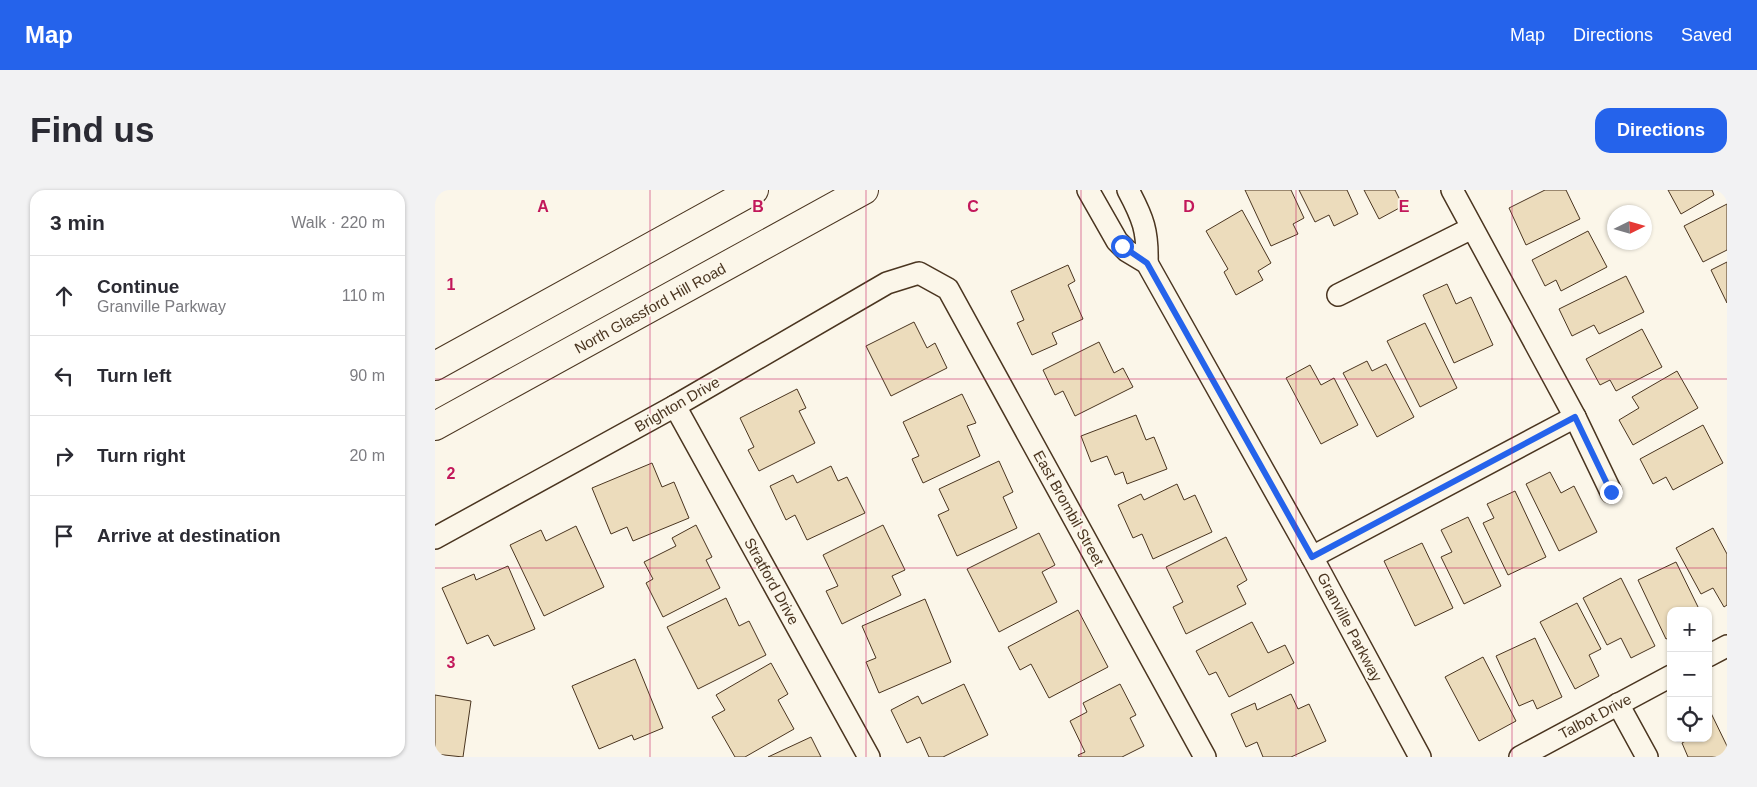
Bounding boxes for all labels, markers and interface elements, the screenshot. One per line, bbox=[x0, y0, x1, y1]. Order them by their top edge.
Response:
text: Map bbox=[25, 21, 73, 48]
text: Map bbox=[1510, 25, 1545, 45]
text: Directions bbox=[1573, 25, 1653, 45]
text: Saved bbox=[1681, 25, 1732, 45]
button: Directions bbox=[1595, 108, 1727, 153]
text: Find us bbox=[30, 110, 154, 149]
text: A bbox=[537, 198, 549, 215]
text: B bbox=[752, 198, 764, 215]
text: C bbox=[967, 198, 979, 215]
text: D bbox=[1183, 198, 1195, 215]
text: E bbox=[1399, 198, 1410, 215]
north arrow bbox=[1607, 205, 1652, 250]
text: 3 min bbox=[50, 211, 105, 234]
text: Walk · 220 m bbox=[291, 214, 385, 231]
route start bbox=[1111, 235, 1134, 258]
street label: North Glassford Hill Road bbox=[572, 259, 728, 357]
text: Continue bbox=[97, 276, 179, 297]
text: 1 bbox=[447, 276, 456, 293]
icon: ahead bbox=[50, 282, 78, 310]
text: 110 m bbox=[342, 287, 385, 304]
text: Granville Parkway bbox=[97, 298, 226, 315]
icon: left bbox=[50, 362, 78, 390]
text: Turn left bbox=[97, 365, 172, 386]
text: 90 m bbox=[349, 367, 385, 384]
street label: Brighton Drive bbox=[632, 373, 722, 435]
icon: right bbox=[50, 442, 78, 470]
text: Turn right bbox=[97, 445, 185, 466]
text: 20 m bbox=[349, 447, 385, 464]
street label: East Brombil Street bbox=[1030, 447, 1108, 569]
text: 2 bbox=[447, 465, 456, 482]
route end bbox=[1600, 481, 1623, 504]
icon: arrive bbox=[50, 522, 78, 550]
text: Arrive at destination bbox=[97, 525, 281, 546]
street label: Stratford Drive bbox=[741, 535, 803, 627]
street label: Granville Parkway bbox=[1314, 570, 1386, 685]
map controls bbox=[1667, 607, 1712, 742]
button: + bbox=[1667, 607, 1712, 652]
button: − bbox=[1667, 652, 1712, 697]
text: 3 bbox=[447, 654, 456, 671]
street label: Talbot Drive bbox=[1556, 690, 1634, 742]
button: locate bbox=[1667, 697, 1712, 742]

